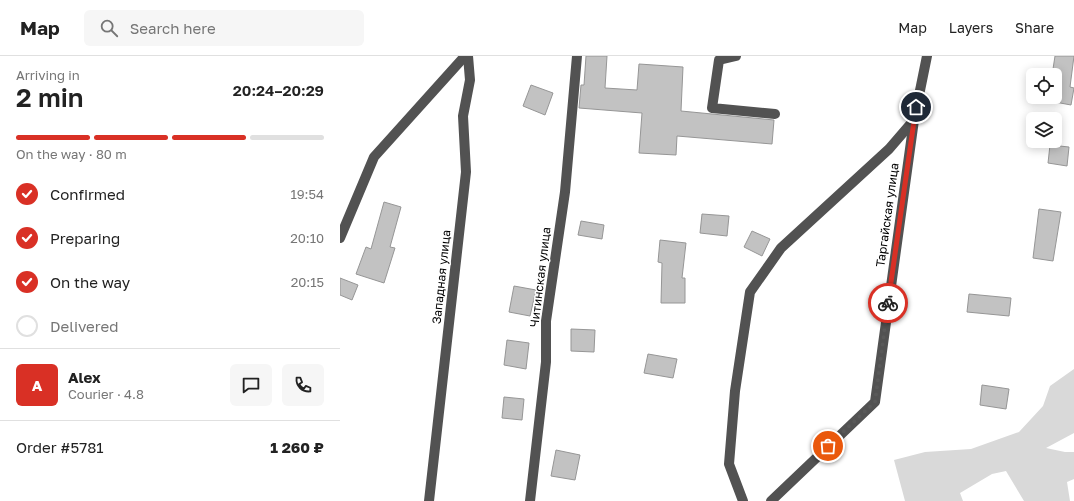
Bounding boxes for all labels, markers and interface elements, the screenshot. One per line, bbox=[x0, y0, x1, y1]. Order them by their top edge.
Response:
search box bbox=[84, 10, 364, 46]
text: Map bbox=[20, 16, 60, 39]
icon: search bbox=[98, 17, 120, 39]
text: Search here bbox=[130, 19, 216, 37]
text: Map bbox=[898, 19, 927, 36]
text: Layers bbox=[949, 19, 993, 36]
text: Share bbox=[1015, 19, 1054, 36]
text: Arriving in bbox=[16, 67, 80, 83]
map controls bbox=[1026, 68, 1062, 148]
button: locate bbox=[1026, 68, 1062, 104]
text: 20:24–20:29 bbox=[233, 81, 324, 99]
text: 2 min bbox=[16, 82, 84, 113]
pin bbox=[899, 90, 933, 124]
icon: home bbox=[905, 96, 927, 118]
button: layers bbox=[1026, 112, 1062, 148]
text: On the way · 80 m bbox=[16, 146, 127, 162]
street label: Таргайская улица bbox=[872, 162, 902, 268]
icon: check bbox=[16, 183, 38, 205]
text: Confirmed bbox=[50, 185, 125, 203]
text: 19:54 bbox=[290, 186, 324, 202]
street label: Читинская улица bbox=[526, 226, 554, 328]
icon: check bbox=[16, 227, 38, 249]
text: Preparing bbox=[50, 229, 120, 247]
street label: Западная улица bbox=[429, 229, 453, 325]
text: 20:10 bbox=[290, 230, 324, 246]
icon: check bbox=[16, 271, 38, 293]
text: On the way bbox=[50, 273, 130, 291]
text: 20:15 bbox=[291, 274, 324, 290]
courier bbox=[868, 283, 908, 323]
icon: bike bbox=[877, 292, 899, 314]
text: Delivered bbox=[50, 317, 118, 335]
button: chat bbox=[230, 364, 272, 406]
button: phone bbox=[282, 364, 324, 406]
text: Alex bbox=[68, 368, 101, 386]
text: A bbox=[32, 376, 42, 394]
text: Courier · 4.8 bbox=[68, 386, 144, 402]
pin bbox=[811, 429, 845, 463]
icon: bag bbox=[817, 435, 839, 457]
text: Order #5781 bbox=[16, 438, 104, 456]
text: 1 260 ₽ bbox=[270, 438, 324, 456]

